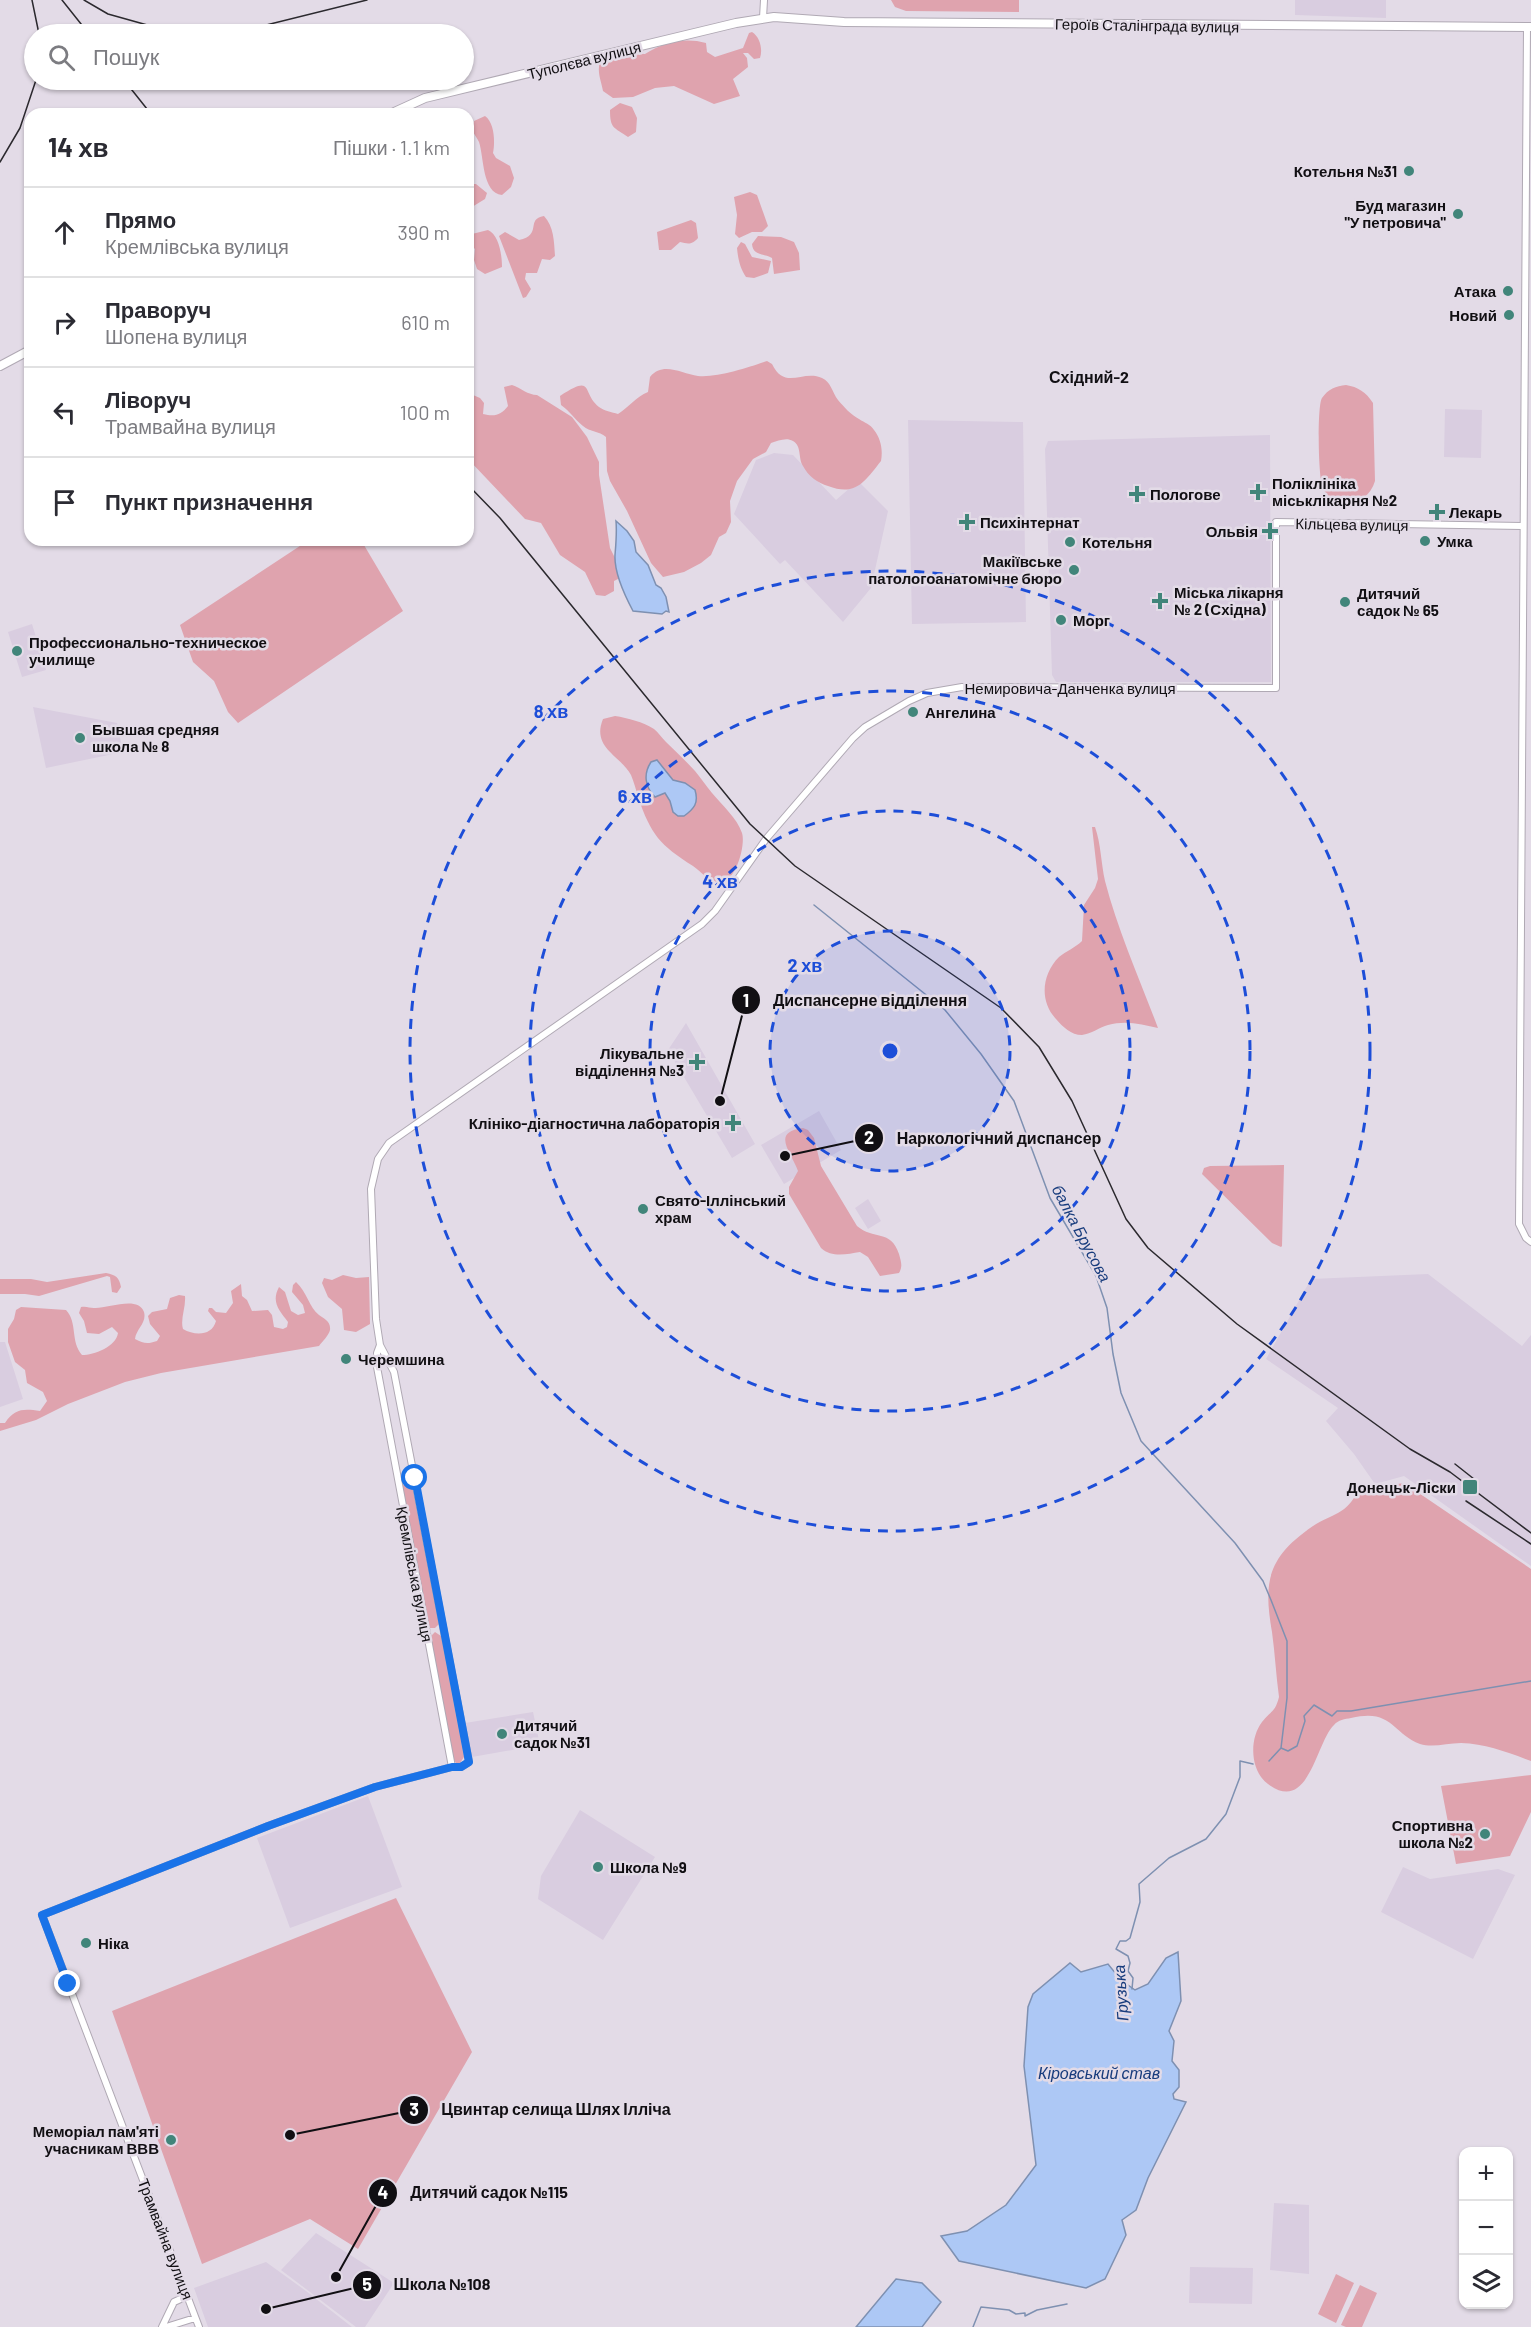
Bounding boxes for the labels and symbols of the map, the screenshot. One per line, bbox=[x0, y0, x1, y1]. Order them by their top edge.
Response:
street label: Героїв Сталінграда вулиця bbox=[1055, 14, 1239, 36]
street label: Туполєва вулиця bbox=[525, 37, 643, 83]
place label: Котельня №31 bbox=[1294, 162, 1397, 180]
marker: Котельня №31 bbox=[1402, 164, 1416, 178]
place label: Буд магазин "У петровича" bbox=[1345, 196, 1447, 231]
marker: Буд магазин "У петровича" bbox=[1451, 207, 1465, 221]
place label: Атака bbox=[1454, 282, 1497, 300]
marker: Атака bbox=[1501, 284, 1515, 298]
place label: Новий bbox=[1449, 306, 1497, 324]
marker: Новий bbox=[1502, 308, 1516, 322]
district label: Східний-2 bbox=[1049, 367, 1129, 386]
place label: Поліклініка міськлікарня №2 bbox=[1272, 474, 1397, 509]
marker: Поліклініка міськлікарня №2 bbox=[1249, 483, 1267, 501]
marker: Пологове bbox=[1128, 485, 1146, 503]
place label: Пологове bbox=[1150, 485, 1221, 503]
place label: Лекарь bbox=[1449, 503, 1502, 521]
marker: Лекарь bbox=[1430, 505, 1444, 519]
marker: Психінтернат bbox=[958, 513, 976, 531]
place label: Психінтернат bbox=[980, 513, 1080, 531]
street label: Кільцева вулиця bbox=[1295, 514, 1409, 534]
place label: Ольвія bbox=[1206, 522, 1258, 540]
marker: Ольвія bbox=[1263, 524, 1277, 538]
place label: Умка bbox=[1437, 532, 1473, 550]
place label: Котельня bbox=[1082, 533, 1152, 551]
marker: Умка bbox=[1418, 534, 1432, 548]
marker: Котельня bbox=[1063, 535, 1077, 549]
place label: Макіївське патологоанатомічне бюро bbox=[868, 552, 1062, 587]
marker: Макіївське патологоанатомічне бюро bbox=[1067, 563, 1081, 577]
place label: Міська лікарня № 2 (Східна) bbox=[1174, 583, 1284, 618]
place label: Дитячий садок № 65 bbox=[1357, 584, 1439, 619]
marker: Міська лікарня № 2 (Східна) bbox=[1151, 592, 1169, 610]
marker: Дитячий садок № 65 bbox=[1338, 595, 1352, 609]
place label: Морг bbox=[1073, 611, 1110, 629]
marker: Морг bbox=[1054, 613, 1068, 627]
place label: Профессионально-техническое училище bbox=[29, 633, 267, 668]
marker: Профессионально-техническое училище bbox=[10, 644, 24, 658]
street label: Немировича-Данченка вулиця bbox=[964, 679, 1176, 697]
text: 8 хв bbox=[534, 700, 568, 722]
place label: Ангелина bbox=[925, 703, 996, 721]
marker: Ангелина bbox=[906, 705, 920, 719]
place label: Бывшая средняя школа № 8 bbox=[92, 720, 219, 755]
marker: Бывшая средняя школа № 8 bbox=[73, 731, 87, 745]
text: 6 хв bbox=[618, 785, 652, 807]
text: 4 хв bbox=[702, 870, 738, 892]
text: 2 хв bbox=[788, 954, 822, 976]
callout: Диспансерне відділення bbox=[731, 983, 979, 1017]
text: 1 bbox=[743, 989, 749, 1011]
text: Диспансерне відділення bbox=[773, 990, 967, 1009]
centre of rings bbox=[880, 1041, 900, 1061]
place label: Лікувальне відділення №3 bbox=[575, 1044, 684, 1079]
marker: Лікувальне відділення №3 bbox=[688, 1053, 706, 1071]
place label: Клініко-діагностична лабораторія bbox=[469, 1114, 720, 1132]
marker: Клініко-діагностична лабораторія bbox=[724, 1114, 742, 1132]
callout: Наркологічний диспансер bbox=[854, 1121, 1113, 1155]
text: 2 bbox=[864, 1126, 874, 1148]
text: Наркологічний диспансер bbox=[897, 1128, 1102, 1147]
water label: балка Брусова bbox=[1049, 1181, 1116, 1285]
place label: Свято-Іллінський храм bbox=[655, 1191, 786, 1226]
marker: Свято-Іллінський храм bbox=[636, 1202, 650, 1216]
place label: Черемшина bbox=[358, 1350, 445, 1368]
marker: Черемшина bbox=[339, 1352, 353, 1366]
route start bbox=[401, 1464, 427, 1490]
place label: Донецьк-Ліски bbox=[1347, 1478, 1456, 1496]
marker: Донецьк-Ліски bbox=[1461, 1478, 1479, 1496]
street label: Кремлівська вулиця bbox=[393, 1505, 437, 1643]
place label: Дитячий садок №31 bbox=[514, 1716, 590, 1751]
marker: Дитячий садок №31 bbox=[495, 1727, 509, 1741]
place label: Спортивна школа №2 bbox=[1392, 1816, 1474, 1851]
marker: Спортивна школа №2 bbox=[1478, 1827, 1492, 1841]
place label: Школа №9 bbox=[610, 1858, 687, 1876]
marker: Школа №9 bbox=[591, 1860, 605, 1874]
place label: Ніка bbox=[98, 1934, 130, 1952]
marker: Ніка bbox=[79, 1936, 93, 1950]
water label: Грузька bbox=[1109, 1964, 1131, 2022]
route end bbox=[54, 1970, 80, 1996]
water label: Кіровський став bbox=[1038, 2063, 1160, 2082]
callout: Цвинтар селища Шлях Ілліча bbox=[399, 2093, 682, 2127]
text: 3 bbox=[409, 2098, 419, 2120]
text: Цвинтар селища Шлях Ілліча bbox=[441, 2099, 671, 2118]
place label: Меморіал пам'яті учасникам ВВВ bbox=[33, 2122, 159, 2157]
marker: Меморіал пам'яті учасникам ВВВ bbox=[164, 2133, 178, 2147]
street label: Трамвайна вулиця bbox=[135, 2176, 197, 2302]
callout: Дитячий садок №115 bbox=[368, 2176, 580, 2210]
text: 4 bbox=[378, 2181, 389, 2203]
text: Дитячий садок №115 bbox=[410, 2182, 568, 2201]
callout: Школа №108 bbox=[352, 2268, 502, 2302]
text: 5 bbox=[362, 2273, 372, 2295]
text: Школа №108 bbox=[394, 2274, 491, 2293]

